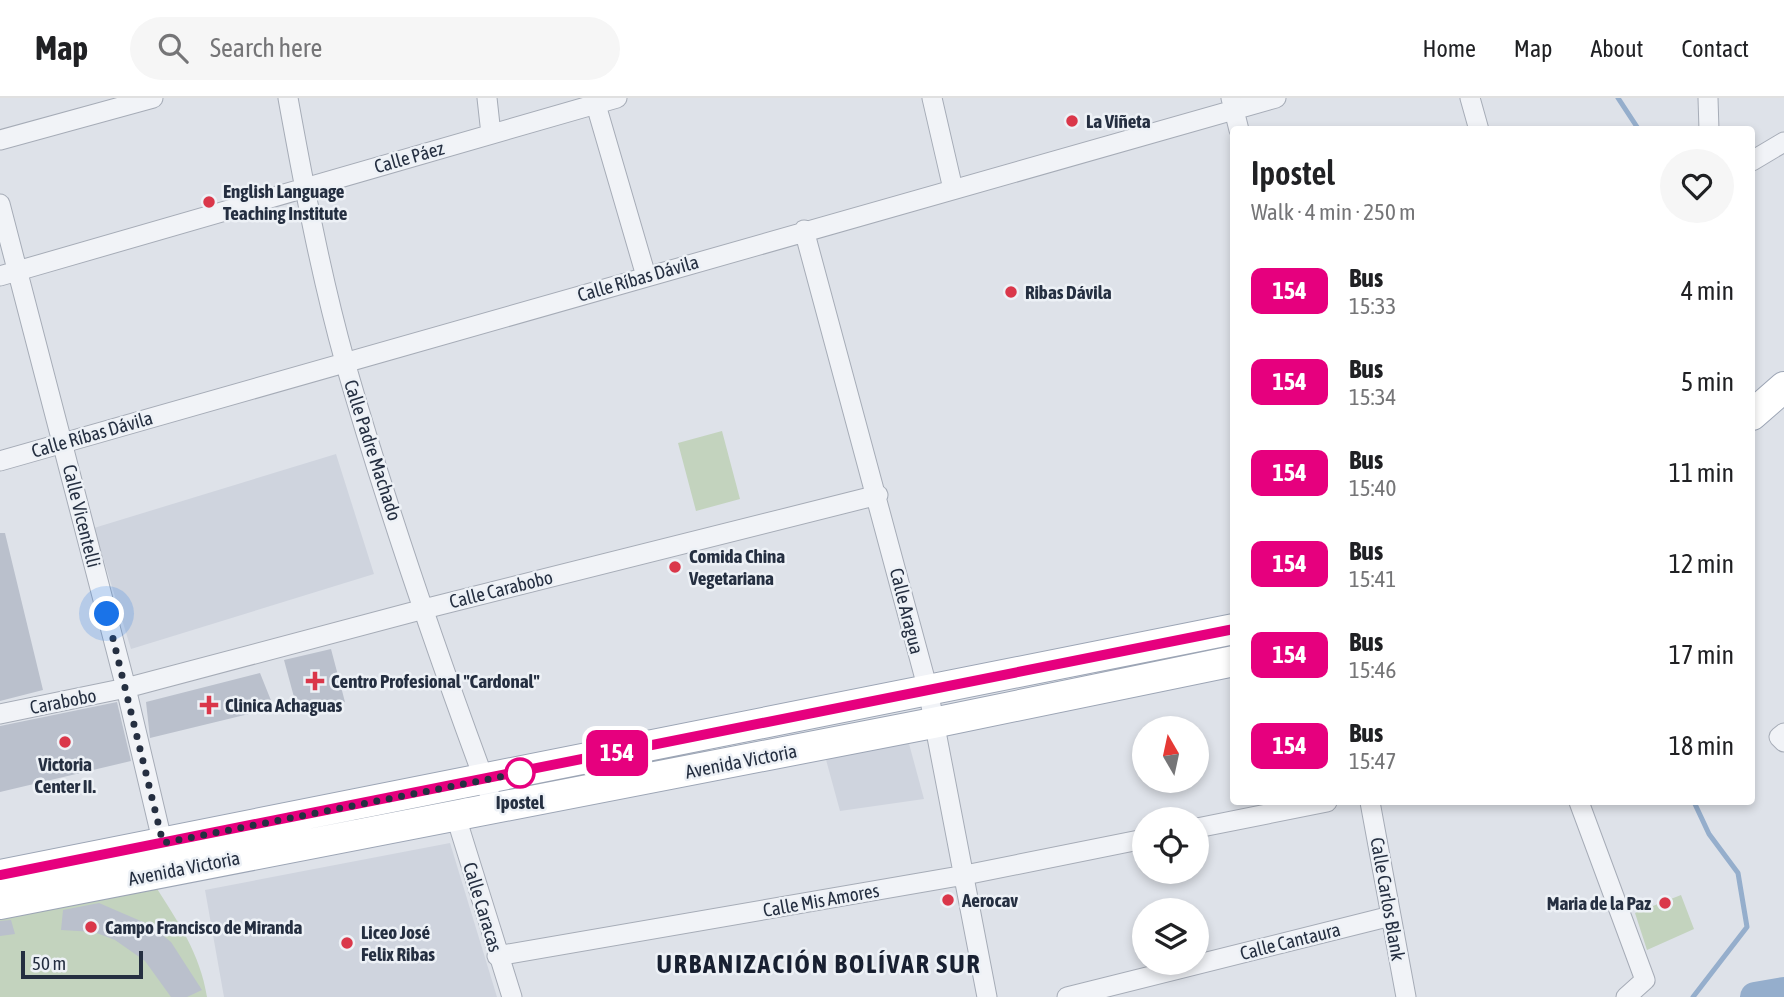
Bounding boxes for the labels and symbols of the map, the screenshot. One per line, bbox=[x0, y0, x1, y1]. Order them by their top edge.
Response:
place label: La Viñeta bbox=[1086, 110, 1151, 132]
marker: La Viñeta bbox=[1064, 113, 1080, 129]
street label: Calle Páez bbox=[371, 136, 447, 177]
place label: English Language Teaching Institute bbox=[223, 180, 348, 224]
marker: English Language Teaching Institute bbox=[201, 194, 217, 210]
street label: Calle Ríbas Dávila bbox=[575, 250, 701, 306]
place label: Ribas Dávila bbox=[1025, 281, 1112, 303]
marker: Ribas Dávila bbox=[1003, 284, 1019, 300]
street label: Calle Padre Machado bbox=[340, 377, 406, 523]
street label: Calle Ríbas Dávila bbox=[29, 406, 155, 462]
street label: Calle Vicentelli bbox=[59, 462, 105, 570]
place label: Comida China Vegetariana bbox=[688, 545, 785, 589]
marker: Comida China Vegetariana bbox=[667, 559, 683, 575]
street label: Calle Carabobo bbox=[447, 566, 555, 612]
street label: Calle Aragua bbox=[886, 566, 928, 656]
your location bbox=[89, 596, 124, 631]
place label: Centro Profesional "Cardonal" bbox=[331, 670, 540, 692]
marker: Centro Profesional "Cardonal" bbox=[305, 671, 325, 691]
street label: Carabobo bbox=[28, 684, 98, 718]
place label: Clinica Achaguas bbox=[225, 694, 343, 716]
marker: Clinica Achaguas bbox=[199, 695, 219, 715]
north arrow bbox=[1132, 716, 1209, 793]
line badge: 154 bbox=[577, 730, 657, 776]
marker: Victoria Center II. bbox=[57, 734, 73, 750]
street label: Avenida Victoria bbox=[683, 739, 799, 783]
place label: Victoria Center II. bbox=[34, 753, 96, 797]
marker: Ipostel bbox=[505, 758, 535, 788]
place label: Ipostel bbox=[496, 791, 545, 813]
street label: Calle Carlos Blank bbox=[1366, 836, 1410, 963]
street label: Avenida Victoria bbox=[126, 846, 242, 890]
street label: Calle Caracas bbox=[459, 860, 507, 955]
street label: Calle Mis Amores bbox=[761, 879, 881, 921]
place label: Aerocav bbox=[961, 889, 1018, 911]
marker: Aerocav bbox=[940, 892, 956, 908]
place label: Maria de la Paz bbox=[1547, 892, 1651, 914]
marker: Maria de la Paz bbox=[1657, 895, 1673, 911]
place label: Campo Francisco de Miranda bbox=[105, 916, 302, 938]
street label: Calle Cantaura bbox=[1238, 918, 1342, 964]
marker: Campo Francisco de Miranda bbox=[83, 919, 99, 935]
place label: Liceo José Felix Ribas bbox=[361, 921, 435, 965]
marker: Liceo José Felix Ribas bbox=[339, 935, 355, 951]
scale bar bbox=[21, 948, 144, 980]
district label: URBANIZACIÓN BOLÍVAR SUR bbox=[656, 949, 982, 979]

